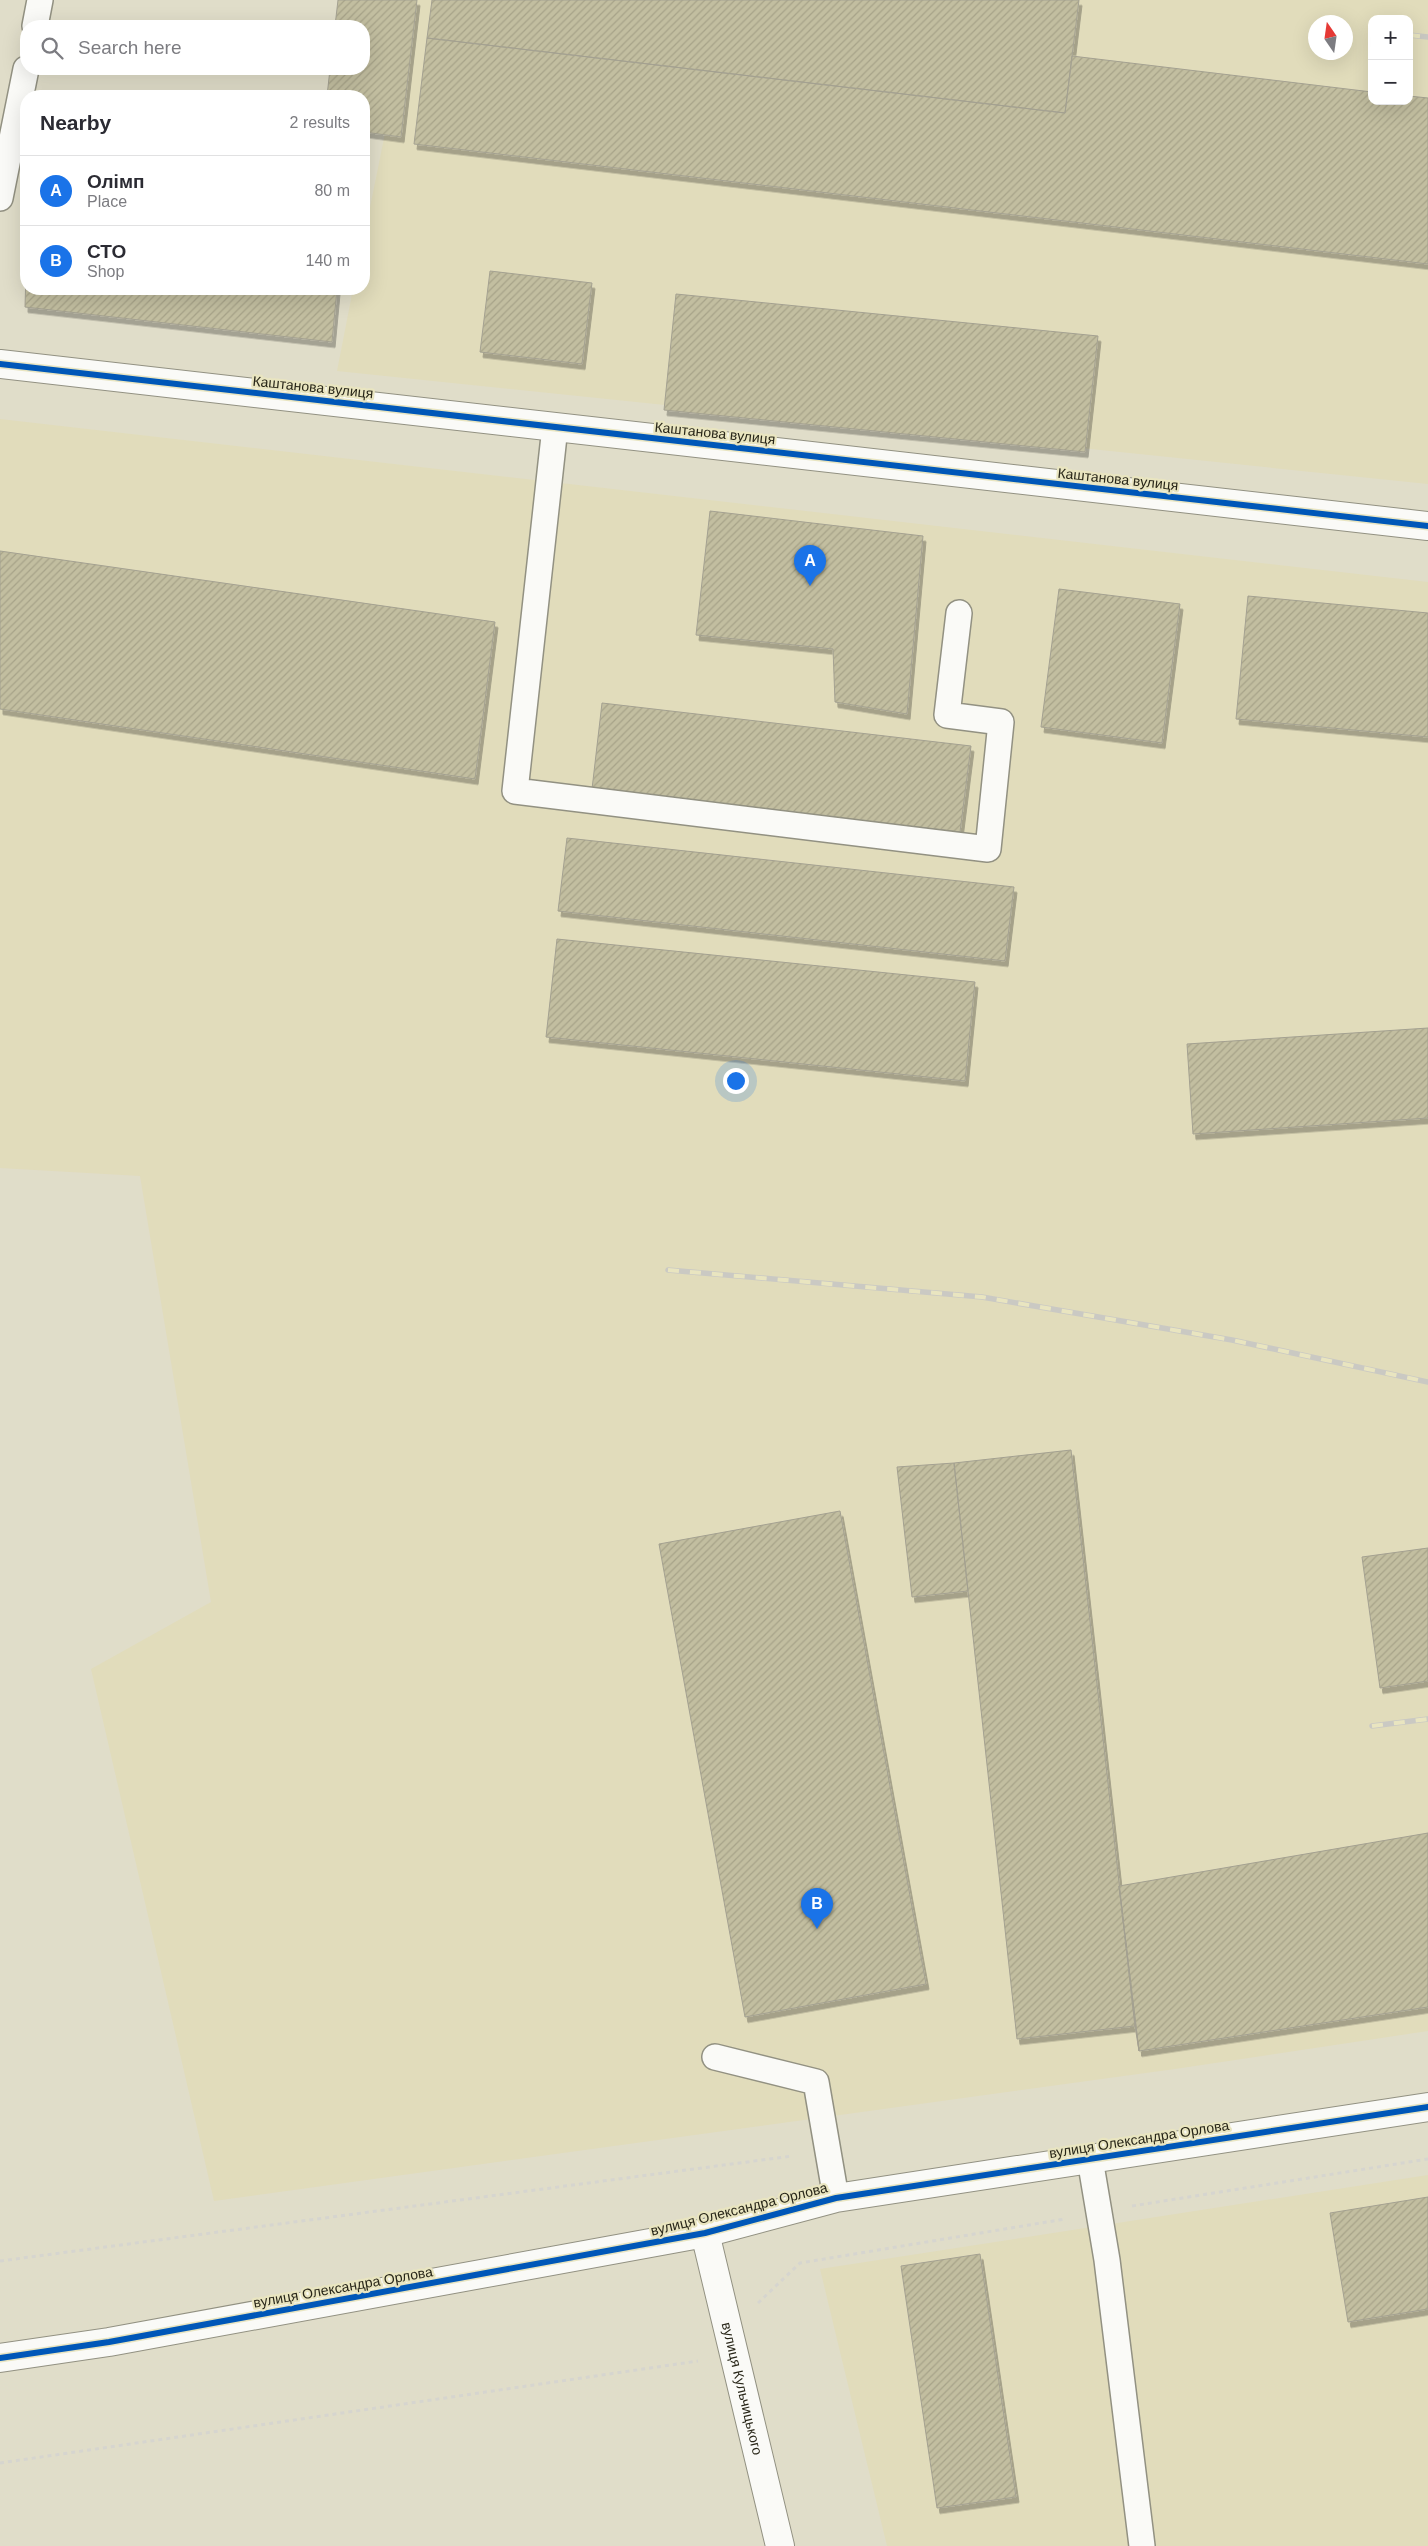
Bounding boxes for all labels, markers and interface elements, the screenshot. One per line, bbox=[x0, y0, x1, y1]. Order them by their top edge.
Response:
north arrow bbox=[1308, 15, 1353, 60]
map controls bbox=[1368, 15, 1413, 105]
button: + bbox=[1368, 15, 1413, 60]
search box bbox=[20, 20, 370, 75]
icon: search bbox=[38, 34, 66, 62]
text: Search here bbox=[78, 37, 182, 58]
button: − bbox=[1368, 60, 1413, 105]
text: Nearby bbox=[40, 111, 111, 134]
text: 2 results bbox=[290, 114, 350, 131]
text: Олімп bbox=[87, 171, 144, 192]
text: A bbox=[50, 182, 62, 199]
text: 80 m bbox=[314, 182, 350, 199]
text: Place bbox=[87, 193, 127, 210]
text: СТО bbox=[87, 241, 126, 262]
text: B bbox=[50, 252, 62, 269]
text: 140 m bbox=[306, 252, 350, 269]
text: Shop bbox=[87, 263, 124, 280]
street label: Каштанова вулиця bbox=[252, 373, 374, 401]
street label: Каштанова вулиця bbox=[654, 419, 776, 447]
street label: Каштанова вулиця bbox=[1057, 465, 1179, 493]
pin: A bbox=[794, 545, 826, 586]
your location bbox=[723, 1068, 749, 1094]
pin: B bbox=[801, 1888, 833, 1929]
street label: вулиця Олександра Орлова bbox=[1048, 2117, 1230, 2161]
street label: вулиця Олександра Орлова bbox=[649, 2179, 829, 2239]
street label: вулиця Олександра Орлова bbox=[252, 2263, 434, 2311]
street label: вулиця Кульчицького bbox=[719, 2321, 766, 2457]

